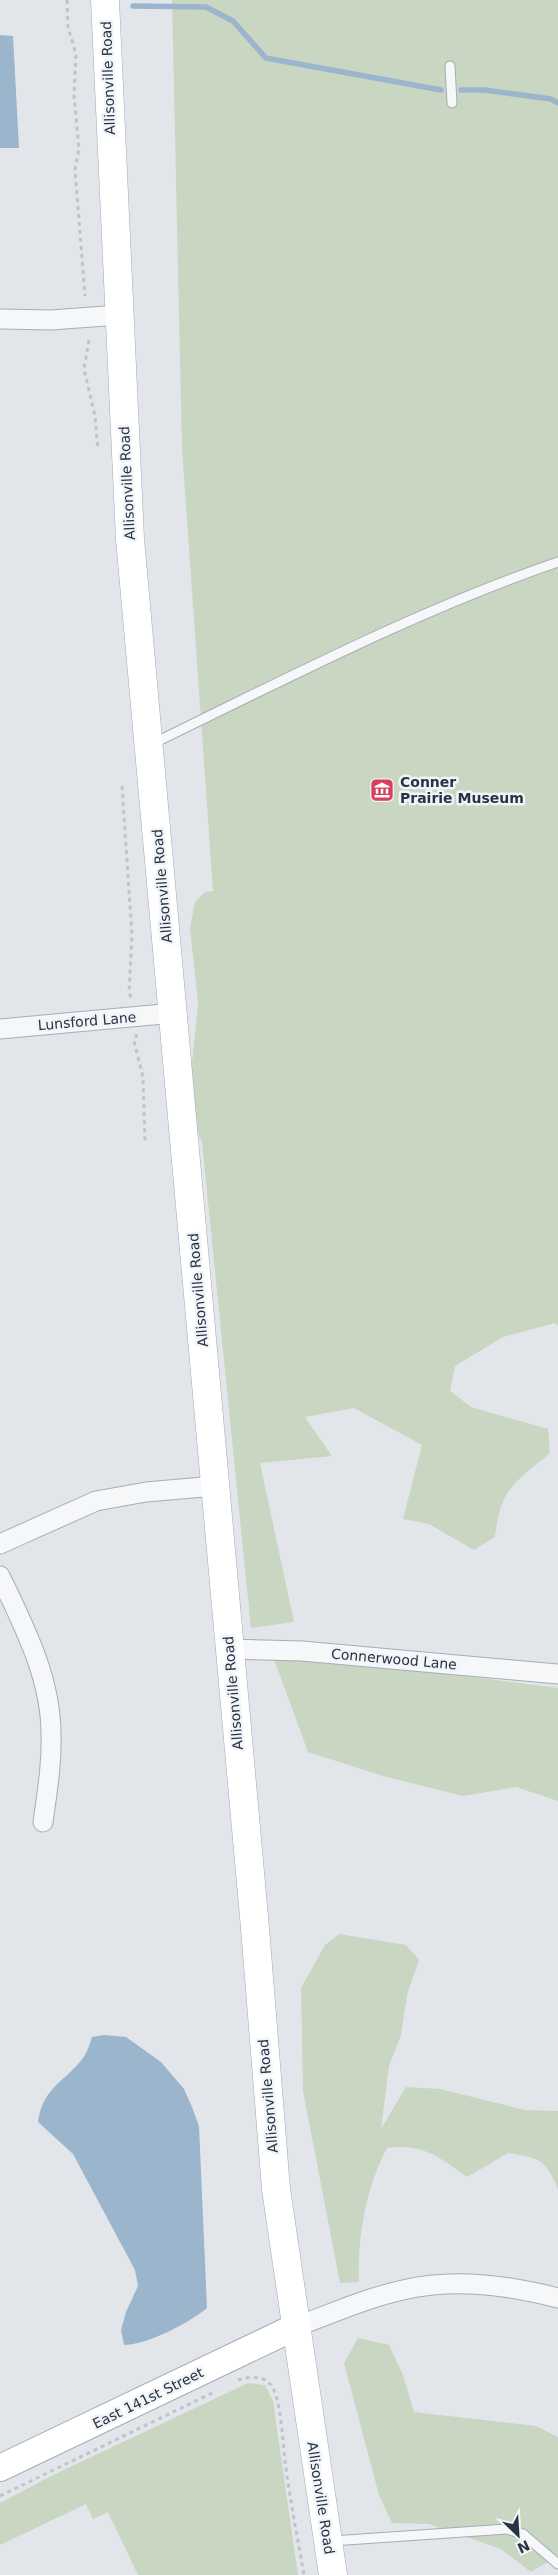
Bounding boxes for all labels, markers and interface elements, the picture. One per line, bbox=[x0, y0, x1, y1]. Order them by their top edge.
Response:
street label: Allisonville Road bbox=[98, 21, 118, 135]
street label: Allisonville Road bbox=[116, 426, 138, 540]
place label: Conner Prairie Museum bbox=[400, 774, 524, 806]
museum icon: Conner Prairie Museum bbox=[369, 777, 395, 803]
street label: Allisonville Road bbox=[149, 828, 175, 944]
street label: Lunsford Lane bbox=[37, 1009, 137, 1033]
street label: Allisonville Road bbox=[185, 1232, 211, 1348]
street label: Allisonville Road bbox=[220, 1635, 246, 1751]
street label: Connerwood Lane bbox=[330, 1646, 458, 1672]
street label: Allisonville Road bbox=[255, 2038, 281, 2154]
street label: East 141st Street bbox=[90, 2364, 206, 2432]
street label: Allisonville Road bbox=[304, 2440, 338, 2556]
north arrow bbox=[493, 2510, 543, 2560]
text: N bbox=[515, 2537, 532, 2557]

